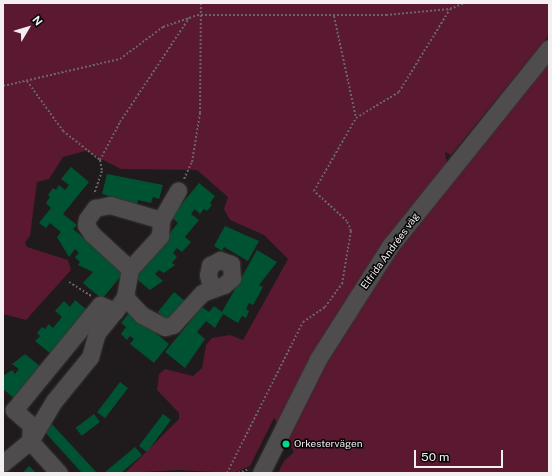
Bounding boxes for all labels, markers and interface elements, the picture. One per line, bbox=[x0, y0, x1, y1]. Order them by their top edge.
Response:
north arrow bbox=[8, 8, 48, 48]
text: N bbox=[30, 14, 45, 28]
street label: Elfrida Andrées väg bbox=[358, 211, 422, 291]
place label: Orkestervägen bbox=[294, 438, 363, 450]
marker: Orkestervägen bbox=[281, 439, 291, 449]
scale bar bbox=[416, 442, 505, 468]
text: 50 m bbox=[421, 450, 449, 464]

